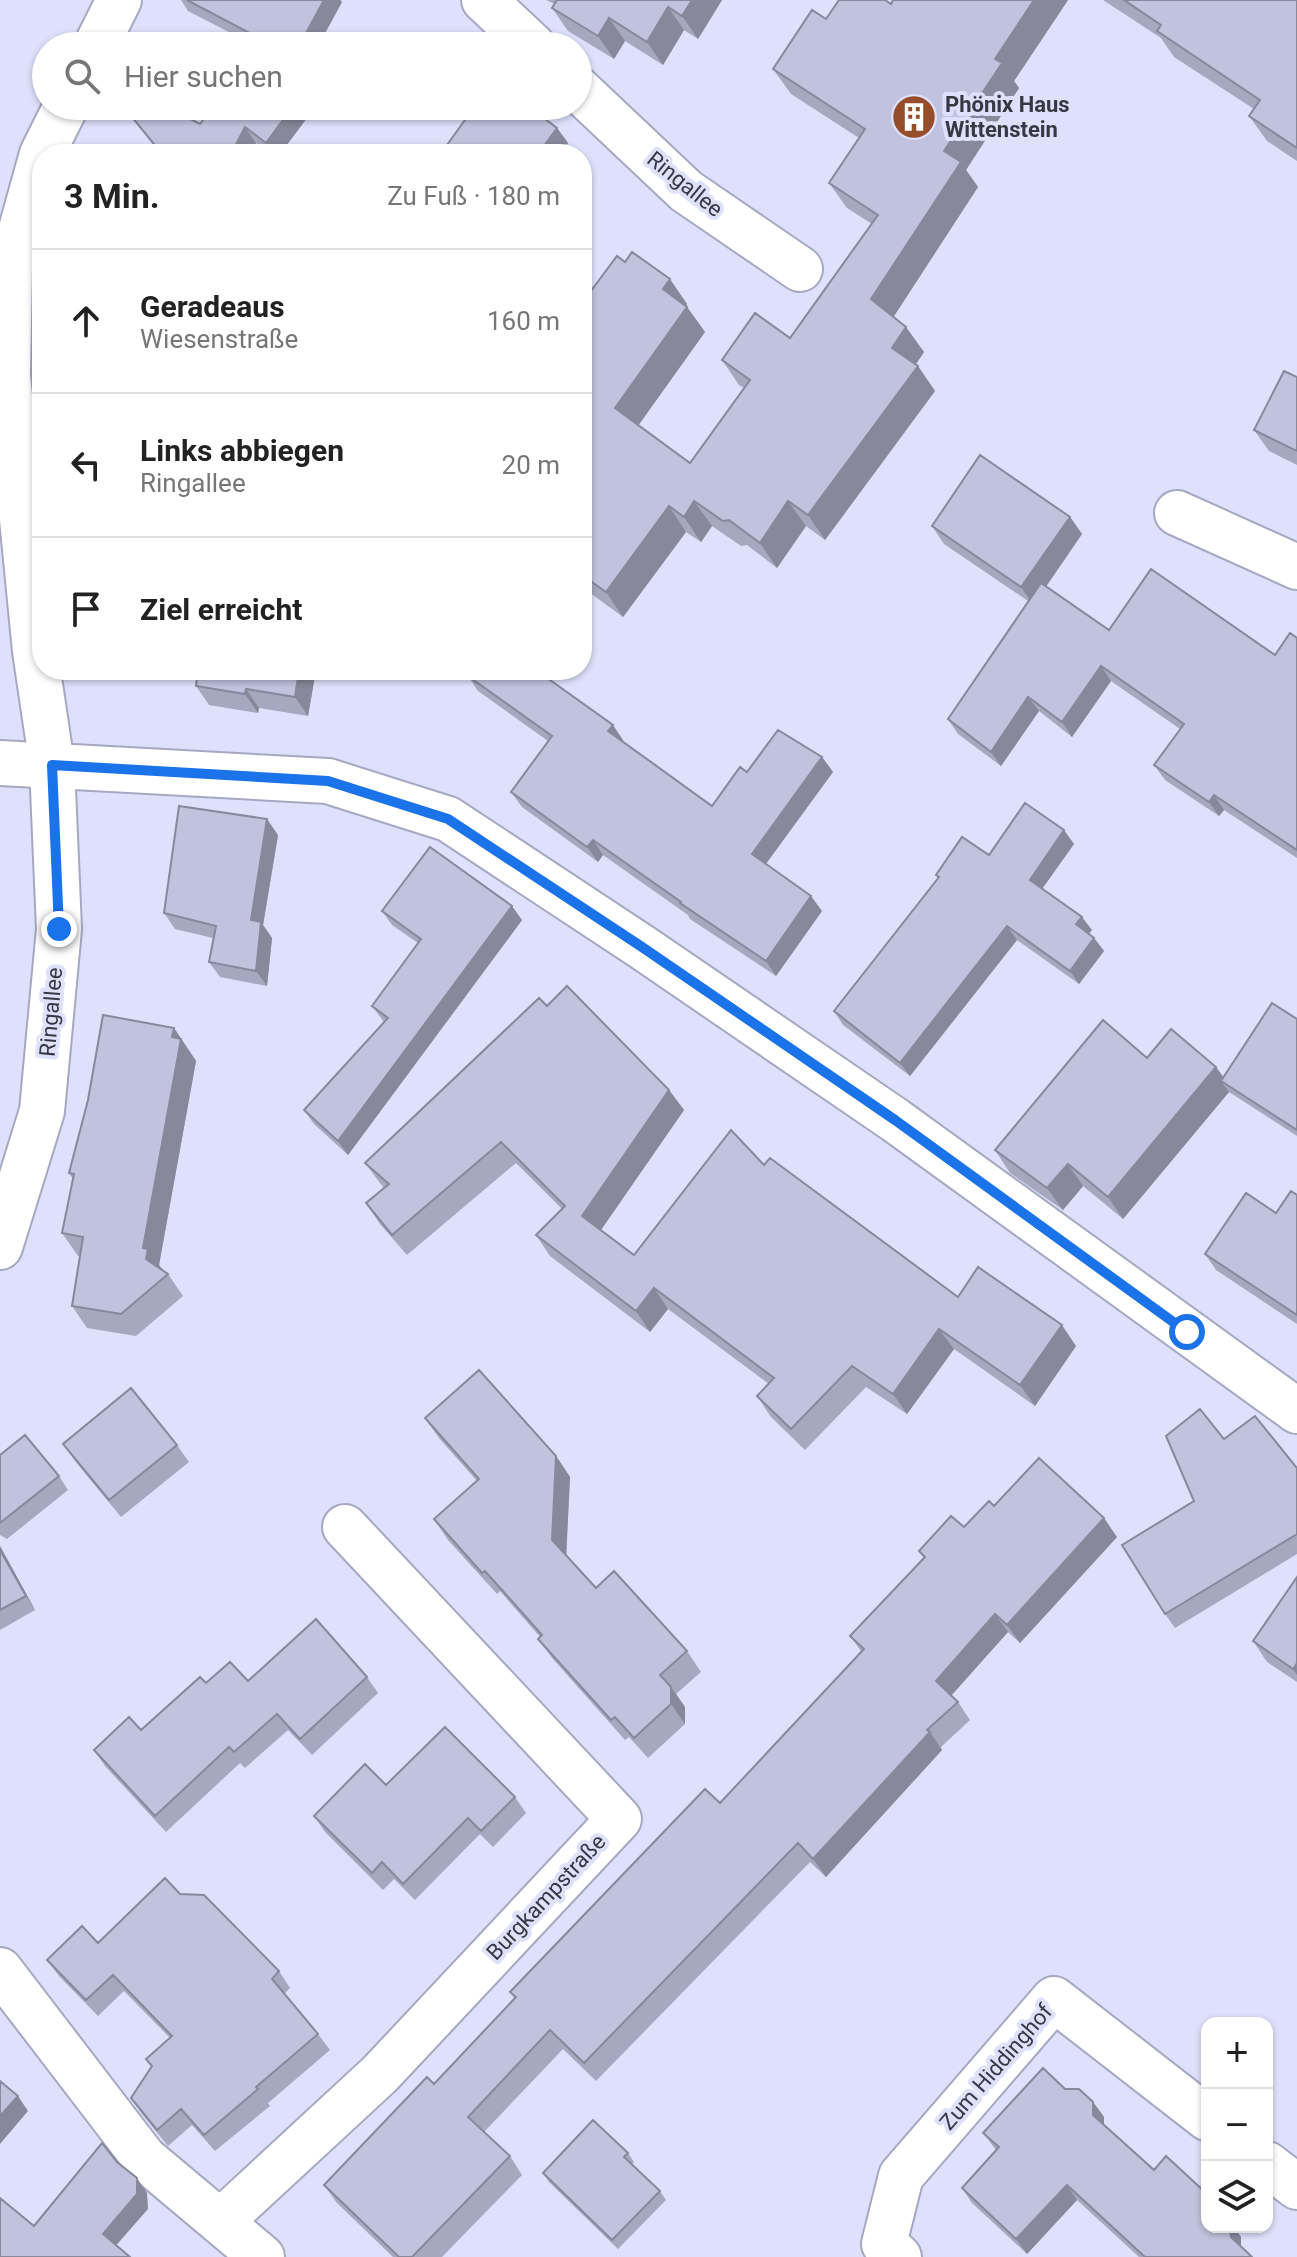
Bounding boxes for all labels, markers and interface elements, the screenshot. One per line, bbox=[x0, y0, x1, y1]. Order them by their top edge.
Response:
search box bbox=[32, 32, 592, 120]
icon: search bbox=[60, 54, 104, 98]
text: Hier suchen bbox=[124, 59, 283, 94]
place label: Phönix Haus Wittenstein bbox=[945, 92, 1070, 142]
building icon: Phönix Haus Wittenstein bbox=[890, 93, 938, 141]
street label: Ringallee bbox=[642, 146, 728, 222]
text: 3 Min. bbox=[64, 176, 160, 216]
text: Zu Fuß · 180 m bbox=[387, 181, 560, 211]
text: Geradeaus bbox=[140, 289, 285, 324]
icon: ahead bbox=[64, 299, 108, 343]
text: 160 m bbox=[487, 306, 560, 336]
text: Wiesenstraße bbox=[140, 324, 298, 354]
text: Links abbiegen bbox=[140, 433, 344, 468]
icon: left bbox=[64, 443, 108, 487]
text: 20 m bbox=[502, 450, 560, 480]
text: Ringallee bbox=[140, 468, 246, 498]
icon: arrive bbox=[64, 587, 108, 631]
text: Ziel erreicht bbox=[140, 592, 302, 627]
route end bbox=[41, 911, 77, 947]
street label: Ringallee bbox=[35, 966, 67, 1058]
route start bbox=[1169, 1314, 1205, 1350]
street label: Burgkampstraße bbox=[481, 1829, 611, 1965]
street label: Zum Hiddinghof bbox=[935, 1999, 1057, 2135]
map controls bbox=[1201, 2017, 1273, 2233]
button: + bbox=[1201, 2017, 1273, 2089]
button: − bbox=[1201, 2089, 1273, 2161]
button: layers bbox=[1201, 2161, 1273, 2233]

